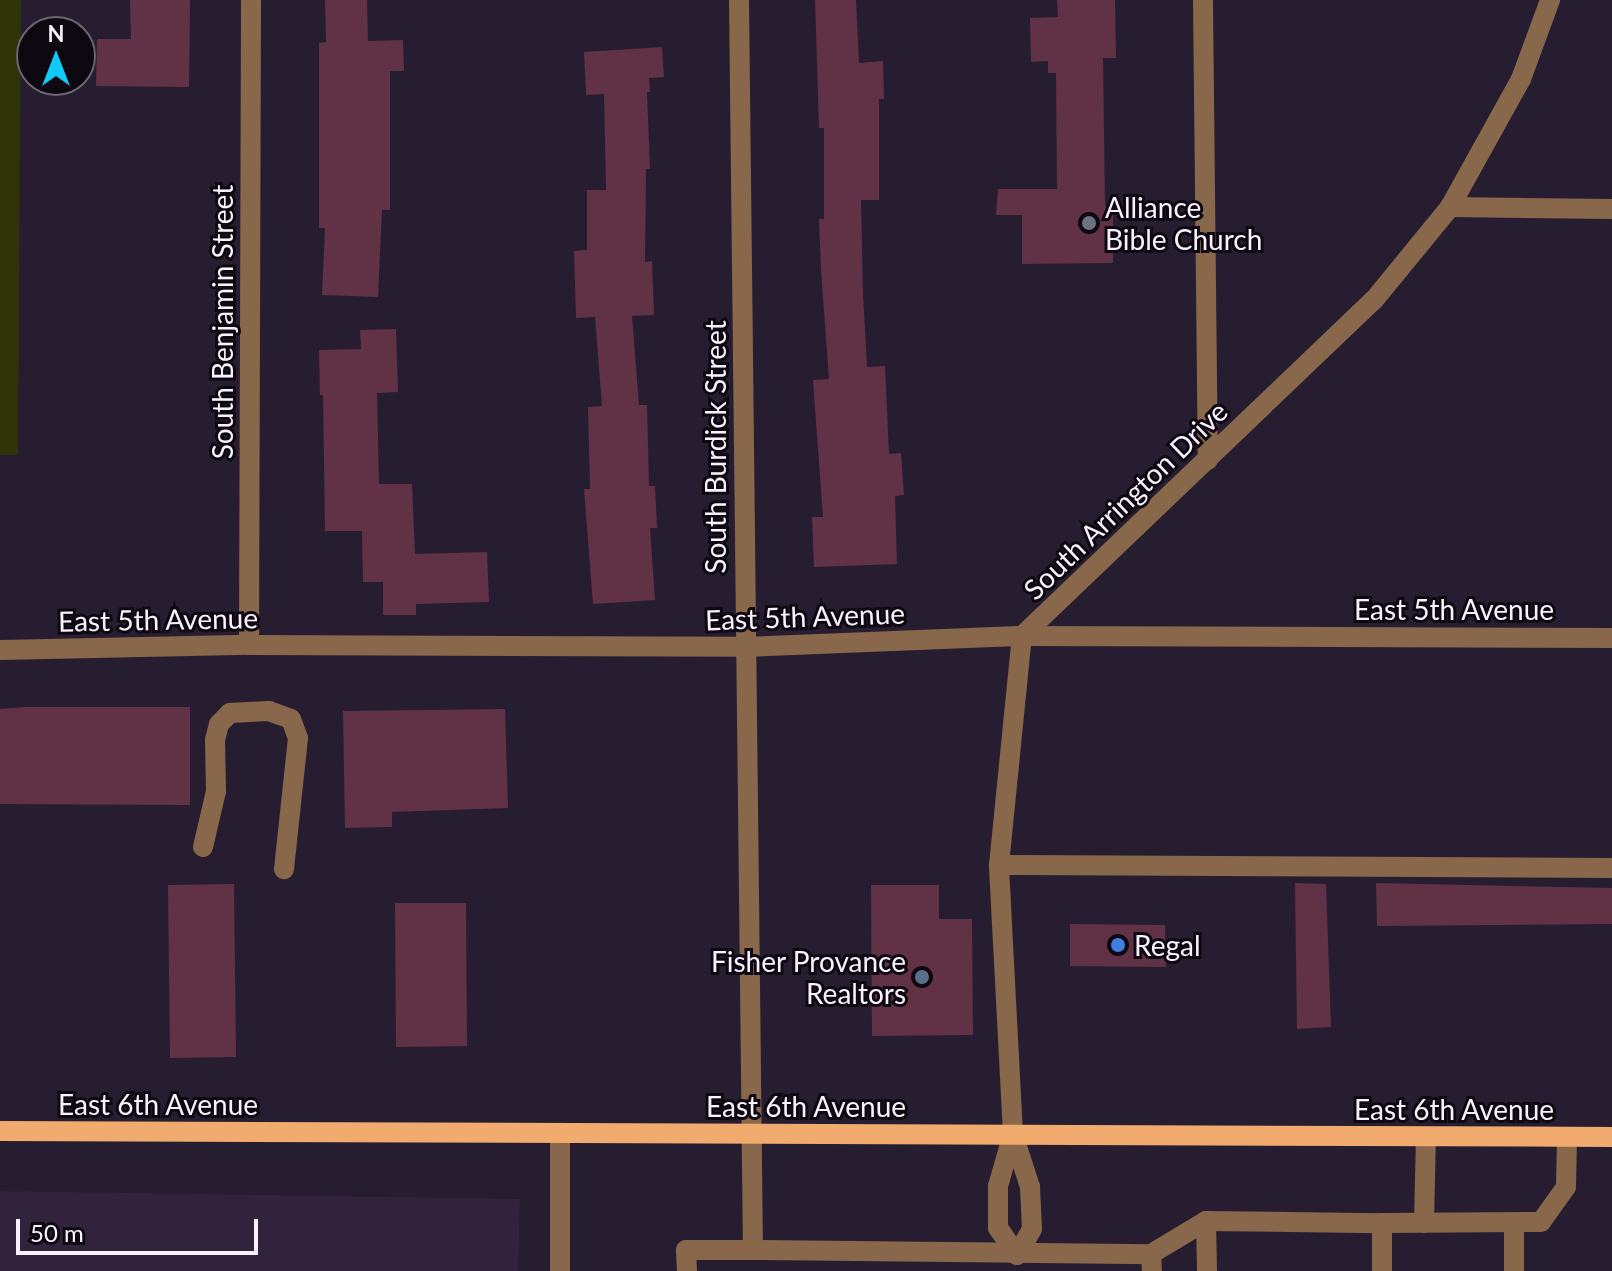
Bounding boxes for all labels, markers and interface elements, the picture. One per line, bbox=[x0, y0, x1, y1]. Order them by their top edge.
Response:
north arrow bbox=[16, 16, 96, 96]
text: N bbox=[48, 20, 64, 47]
street label: South Benjamin Street bbox=[205, 185, 239, 459]
place label: Alliance Bible Church bbox=[1105, 190, 1262, 256]
marker: Alliance Bible Church bbox=[1080, 214, 1098, 232]
street label: South Burdick Street bbox=[698, 320, 732, 574]
street label: South Arrington Drive bbox=[1016, 394, 1234, 606]
street label: East 5th Avenue bbox=[1353, 592, 1555, 626]
street label: East 5th Avenue bbox=[704, 596, 906, 636]
street label: East 5th Avenue bbox=[57, 600, 259, 638]
place label: Regal bbox=[1134, 928, 1200, 962]
marker: Regal bbox=[1109, 936, 1127, 954]
place label: Fisher Provance Realtors bbox=[710, 944, 906, 1010]
marker: Fisher Provance Realtors bbox=[913, 968, 931, 986]
street label: East 6th Avenue bbox=[57, 1087, 259, 1121]
street label: East 6th Avenue bbox=[705, 1089, 907, 1123]
street label: East 6th Avenue bbox=[1353, 1092, 1555, 1126]
scale bar bbox=[20, 1203, 262, 1253]
text: 50 m bbox=[30, 1218, 84, 1247]

